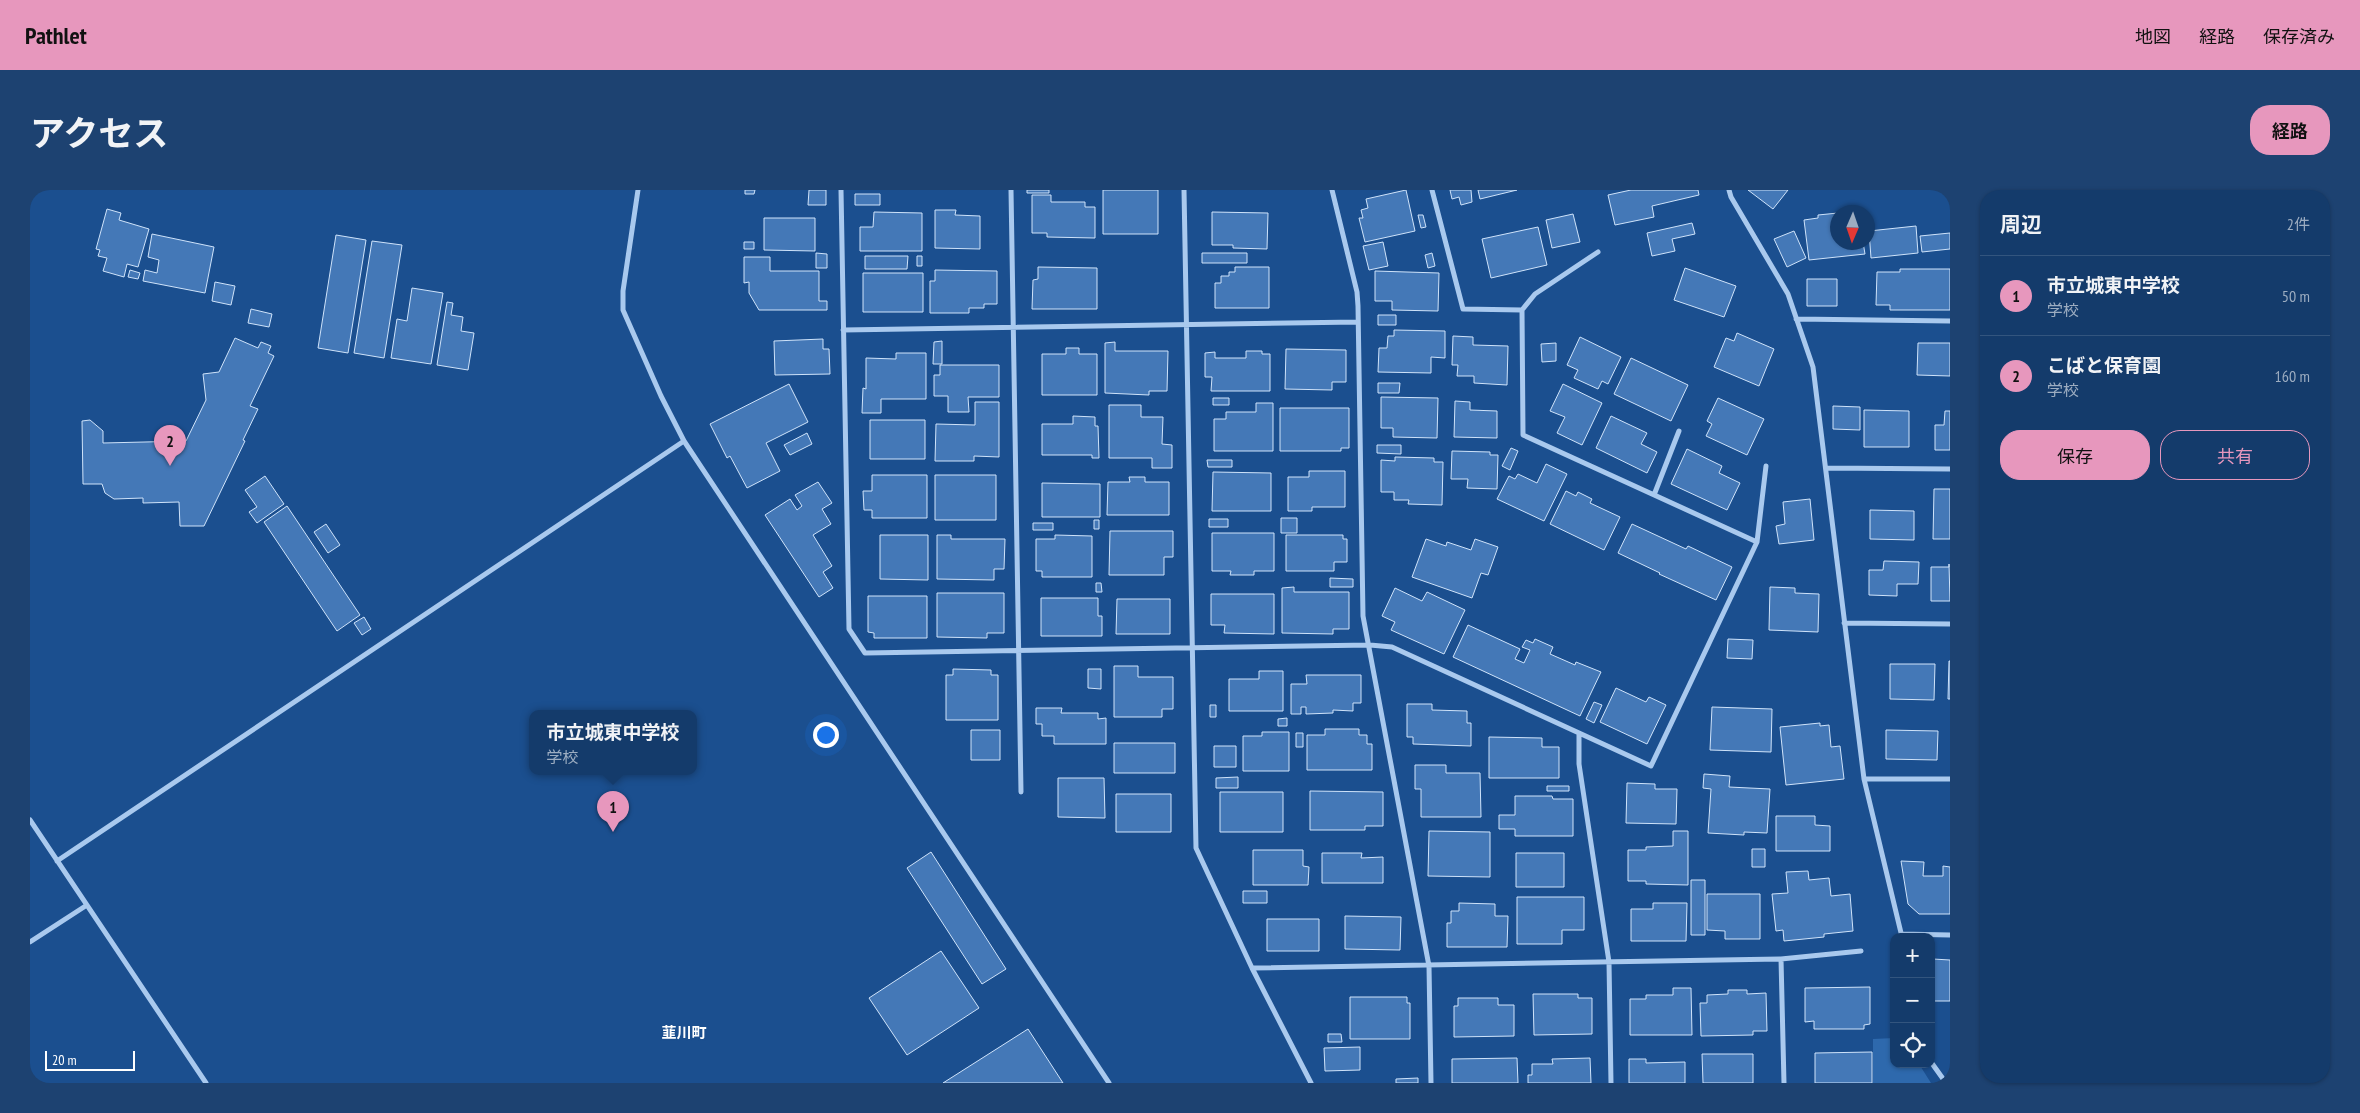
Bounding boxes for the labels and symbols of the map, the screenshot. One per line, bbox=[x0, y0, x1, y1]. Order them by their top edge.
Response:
north arrow bbox=[1830, 205, 1875, 250]
pin: 2 bbox=[154, 425, 186, 466]
your location bbox=[813, 722, 839, 748]
pin: 1 bbox=[597, 791, 629, 832]
district label: 韮川町 bbox=[661, 1023, 707, 1042]
scale bar bbox=[45, 1048, 135, 1071]

